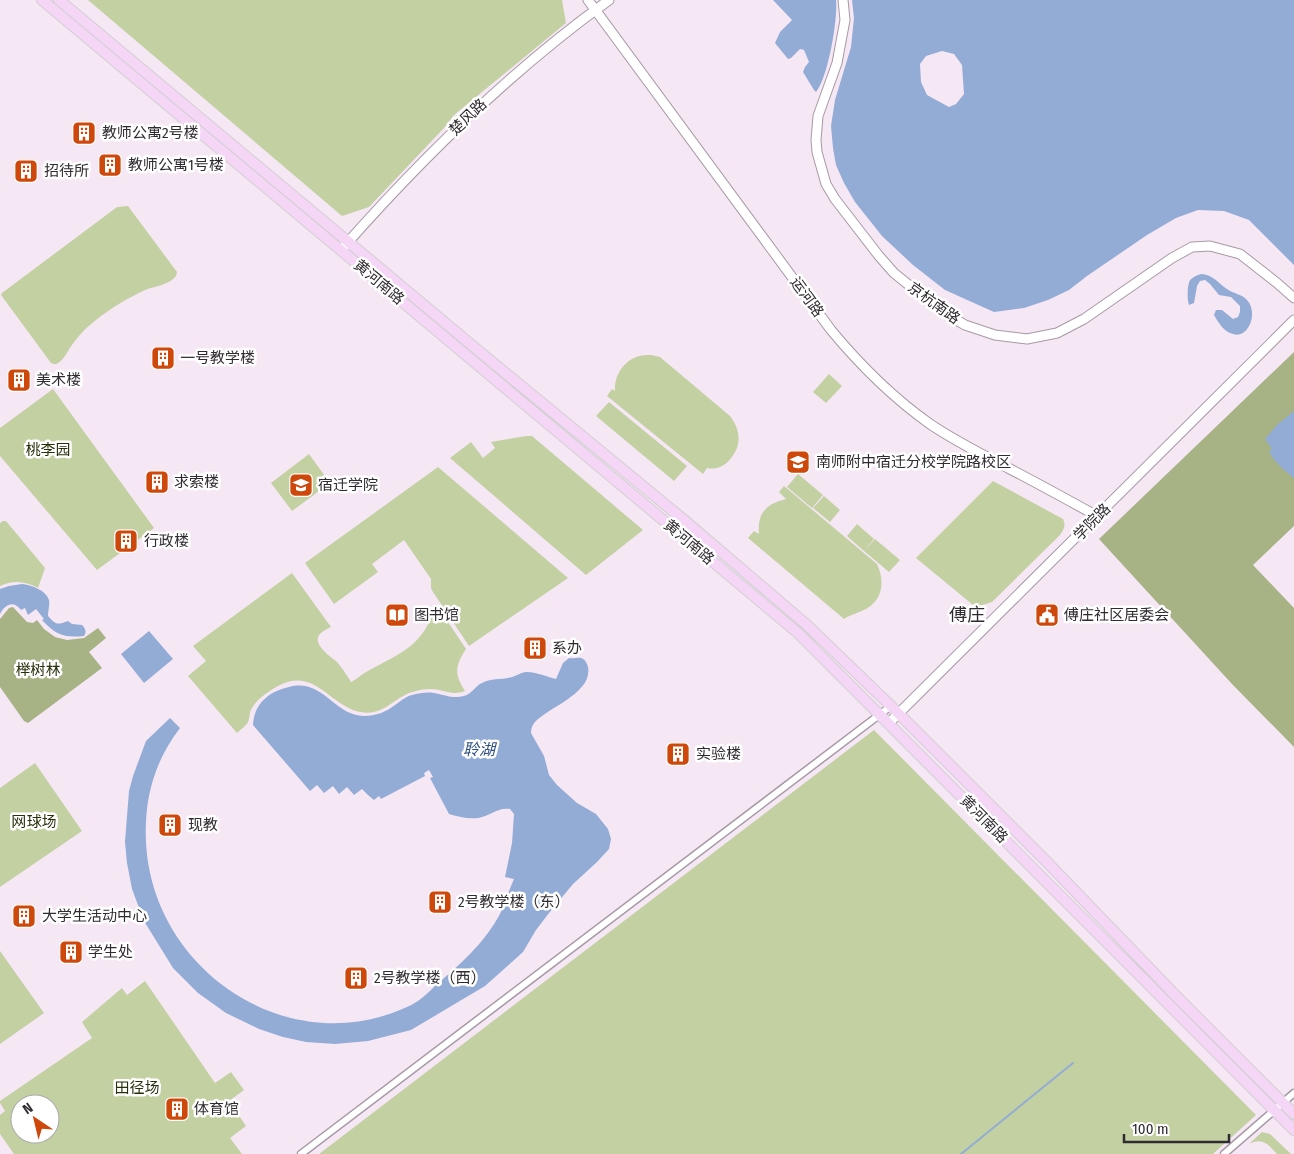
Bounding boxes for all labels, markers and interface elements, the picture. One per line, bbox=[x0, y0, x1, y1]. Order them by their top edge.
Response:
street label: 楚风路 bbox=[446, 95, 490, 139]
building icon: 教师公寓2号楼 bbox=[71, 120, 97, 146]
place label: 教师公寓2号楼 bbox=[102, 124, 199, 142]
building icon: 教师公寓1号楼 bbox=[97, 152, 123, 178]
place label: 教师公寓1号楼 bbox=[128, 156, 224, 174]
building icon: 招待所 bbox=[13, 158, 39, 184]
place label: 招待所 bbox=[44, 162, 89, 180]
street label: 黄河南路 bbox=[350, 256, 408, 308]
street label: 运河路 bbox=[786, 274, 828, 320]
street label: 京杭南路 bbox=[904, 278, 964, 328]
building icon: 一号教学楼 bbox=[150, 345, 176, 371]
place label: 一号教学楼 bbox=[180, 349, 255, 367]
building icon: 美术楼 bbox=[6, 367, 32, 393]
place label: 美术楼 bbox=[36, 371, 81, 389]
park label: 桃李园 bbox=[25, 441, 71, 459]
school or university icon: 南师附中宿迁分校学院路校区 bbox=[785, 449, 811, 475]
place label: 南师附中宿迁分校学院路校区 bbox=[816, 453, 1011, 471]
building icon: 求索楼 bbox=[144, 469, 170, 495]
school or university icon: 宿迁学院 bbox=[288, 472, 314, 498]
place label: 求索楼 bbox=[174, 473, 219, 491]
place label: 宿迁学院 bbox=[318, 476, 378, 494]
street label: 学院路 bbox=[1070, 500, 1114, 544]
street label: 黄河南路 bbox=[660, 516, 718, 568]
building icon: 行政楼 bbox=[113, 528, 139, 554]
place label: 行政楼 bbox=[144, 532, 189, 550]
library icon: 图书馆 bbox=[384, 602, 410, 628]
public building icon: 傅庄社区居委会 bbox=[1034, 602, 1060, 628]
district label: 傅庄 bbox=[949, 604, 985, 626]
place label: 图书馆 bbox=[414, 606, 459, 624]
place label: 傅庄社区居委会 bbox=[1064, 606, 1169, 624]
building icon: 系办 bbox=[522, 635, 548, 661]
place label: 系办 bbox=[552, 639, 582, 657]
park label: 榉树林 bbox=[15, 661, 61, 679]
water label: 聆湖 bbox=[463, 740, 498, 759]
building icon: 实验楼 bbox=[665, 741, 691, 767]
place label: 实验楼 bbox=[696, 745, 741, 763]
street label: 黄河南路 bbox=[956, 791, 1012, 847]
building icon: 现教 bbox=[157, 812, 183, 838]
park label: 网球场 bbox=[11, 813, 57, 831]
place label: 现教 bbox=[188, 816, 218, 834]
building icon: 2号教学楼（东） bbox=[427, 889, 453, 915]
place label: 2号教学楼（东） bbox=[458, 893, 570, 911]
building icon: 大学生活动中心 bbox=[11, 903, 37, 929]
place label: 大学生活动中心 bbox=[42, 907, 147, 925]
building icon: 学生处 bbox=[58, 939, 84, 965]
place label: 学生处 bbox=[88, 943, 133, 961]
building icon: 2号教学楼（西） bbox=[343, 965, 369, 991]
place label: 2号教学楼（西） bbox=[374, 969, 486, 987]
park label: 田径场 bbox=[114, 1079, 160, 1097]
north arrow bbox=[10, 1094, 60, 1144]
building icon: 体育馆 bbox=[164, 1096, 190, 1122]
text: N bbox=[20, 1099, 36, 1118]
place label: 体育馆 bbox=[194, 1100, 239, 1118]
scale bar bbox=[1124, 1112, 1229, 1144]
text: 100 m bbox=[1132, 1120, 1169, 1138]

